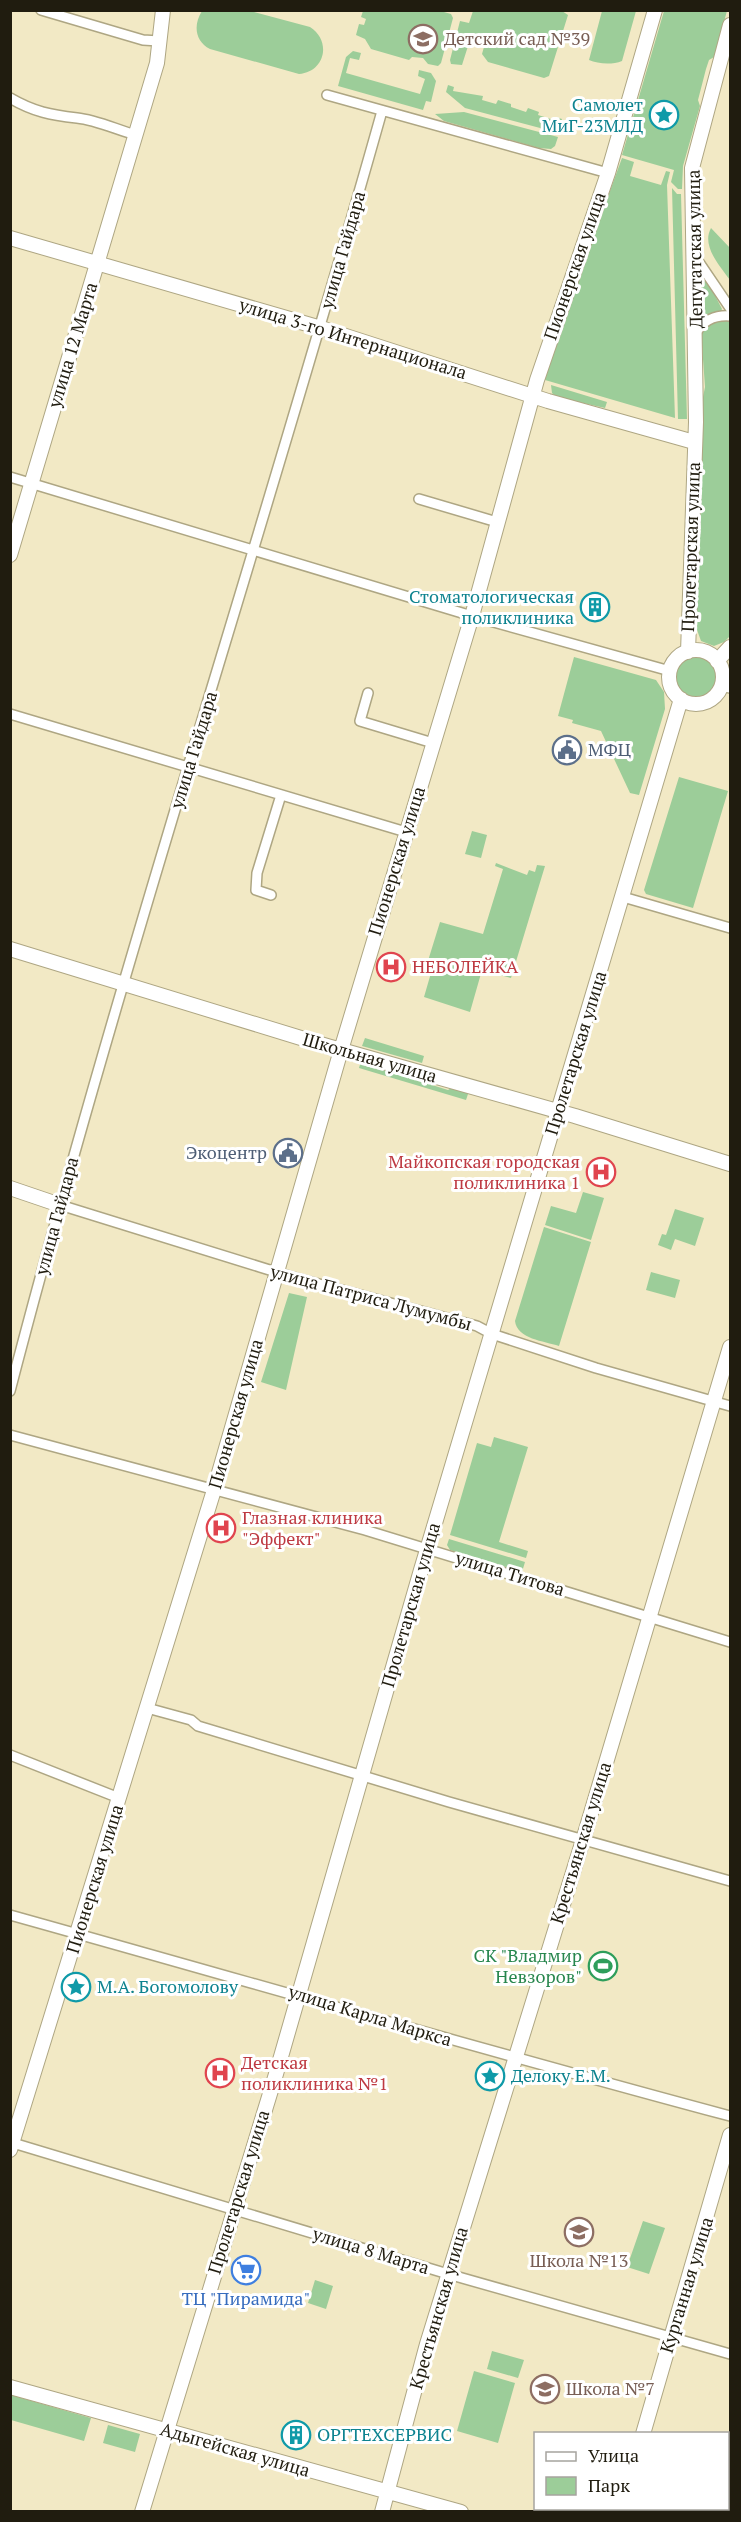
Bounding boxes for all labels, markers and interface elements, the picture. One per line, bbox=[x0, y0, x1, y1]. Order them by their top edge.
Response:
school or university icon: Детский сад №39 bbox=[407, 23, 439, 55]
place label: Детский сад №39 bbox=[444, 26, 590, 50]
place label: Самолет МиГ-23МЛД bbox=[542, 92, 644, 137]
place icon: Самолет МиГ-23МЛД bbox=[648, 99, 680, 131]
street label: Депутатская улица bbox=[681, 169, 707, 329]
street label: улица Гайдара bbox=[313, 188, 370, 312]
street label: Пионерская улица bbox=[537, 189, 611, 343]
street label: улица 12 Марта bbox=[41, 279, 103, 411]
street label: улица 3-го Интернационала bbox=[236, 292, 470, 384]
street label: Пролетарская улица bbox=[675, 461, 705, 633]
place label: Стоматологическая поликлиника bbox=[409, 584, 574, 629]
building icon: Стоматологическая поликлиника bbox=[579, 591, 611, 623]
street label: улица Гайдара bbox=[164, 688, 222, 812]
public building icon: МФЦ bbox=[551, 734, 583, 766]
place label: МФЦ bbox=[588, 737, 631, 761]
street label: Пионерская улица bbox=[362, 783, 430, 938]
hospital icon: НЕБОЛЕЙКА bbox=[375, 951, 407, 983]
place label: НЕБОЛЕЙКА bbox=[412, 954, 519, 978]
street label: Пролетарская улица bbox=[539, 968, 611, 1138]
street label: Школьная улица bbox=[300, 1026, 440, 1088]
public building icon: Экоцентр bbox=[272, 1137, 304, 1169]
place label: Экоцентр bbox=[186, 1140, 267, 1164]
place label: Майкопская городская поликлиника 1 bbox=[388, 1149, 580, 1194]
street label: улица Гайдара bbox=[28, 1154, 83, 1278]
hospital icon: Майкопская городская поликлиника 1 bbox=[585, 1156, 617, 1188]
street label: улица Патриса Лумумбы bbox=[267, 1258, 475, 1335]
street label: Пионерская улица bbox=[202, 1336, 268, 1491]
place label: Глазная клиника "Эффект" bbox=[242, 1505, 383, 1550]
hospital icon: Глазная клиника "Эффект" bbox=[205, 1512, 237, 1544]
street label: Пролетарская улица bbox=[375, 1520, 445, 1690]
street label: улица Титова bbox=[452, 1545, 568, 1601]
street label: Крестьянская улица bbox=[544, 1759, 616, 1927]
street label: Пионерская улица bbox=[60, 1801, 128, 1956]
place label: СК "Владмир Невзоров" bbox=[474, 1943, 582, 1988]
sports icon: СК "Владмир Невзоров" bbox=[587, 1950, 619, 1982]
place icon: М.А. Богомолову bbox=[60, 1971, 92, 2003]
place label: М.А. Богомолову bbox=[97, 1974, 239, 1998]
street label: улица Карла Маркса bbox=[285, 1978, 455, 2051]
place label: Детская поликлиника №1 bbox=[241, 2050, 388, 2095]
hospital icon: Детская поликлиника №1 bbox=[204, 2057, 236, 2089]
place icon: Делоку Е.М. bbox=[474, 2060, 506, 2092]
place label: Делоку Е.М. bbox=[511, 2063, 611, 2087]
street label: Пролетарская улица bbox=[202, 2107, 274, 2277]
street label: Курганная улица bbox=[654, 2214, 718, 2356]
school or university icon: Школа №13 bbox=[563, 2216, 595, 2248]
street label: улица 8 Марта bbox=[309, 2221, 432, 2279]
street label: Крестьянская улица bbox=[403, 2224, 473, 2392]
place label: Школа №13 bbox=[530, 2248, 628, 2272]
supermarket icon: ТЦ "Пирамида" bbox=[230, 2254, 262, 2286]
place label: ТЦ "Пирамида" bbox=[182, 2286, 310, 2310]
school or university icon: Школа №7 bbox=[529, 2373, 561, 2405]
place label: Школа №7 bbox=[566, 2376, 655, 2400]
street label: Адыгейская улица bbox=[158, 2416, 313, 2482]
building icon: ОРГТЕХСЕРВИС bbox=[280, 2419, 312, 2451]
place label: ОРГТЕХСЕРВИС bbox=[317, 2422, 452, 2446]
legend bbox=[534, 2432, 729, 2510]
text: Улица bbox=[588, 2443, 639, 2467]
text: Парк bbox=[588, 2473, 630, 2497]

